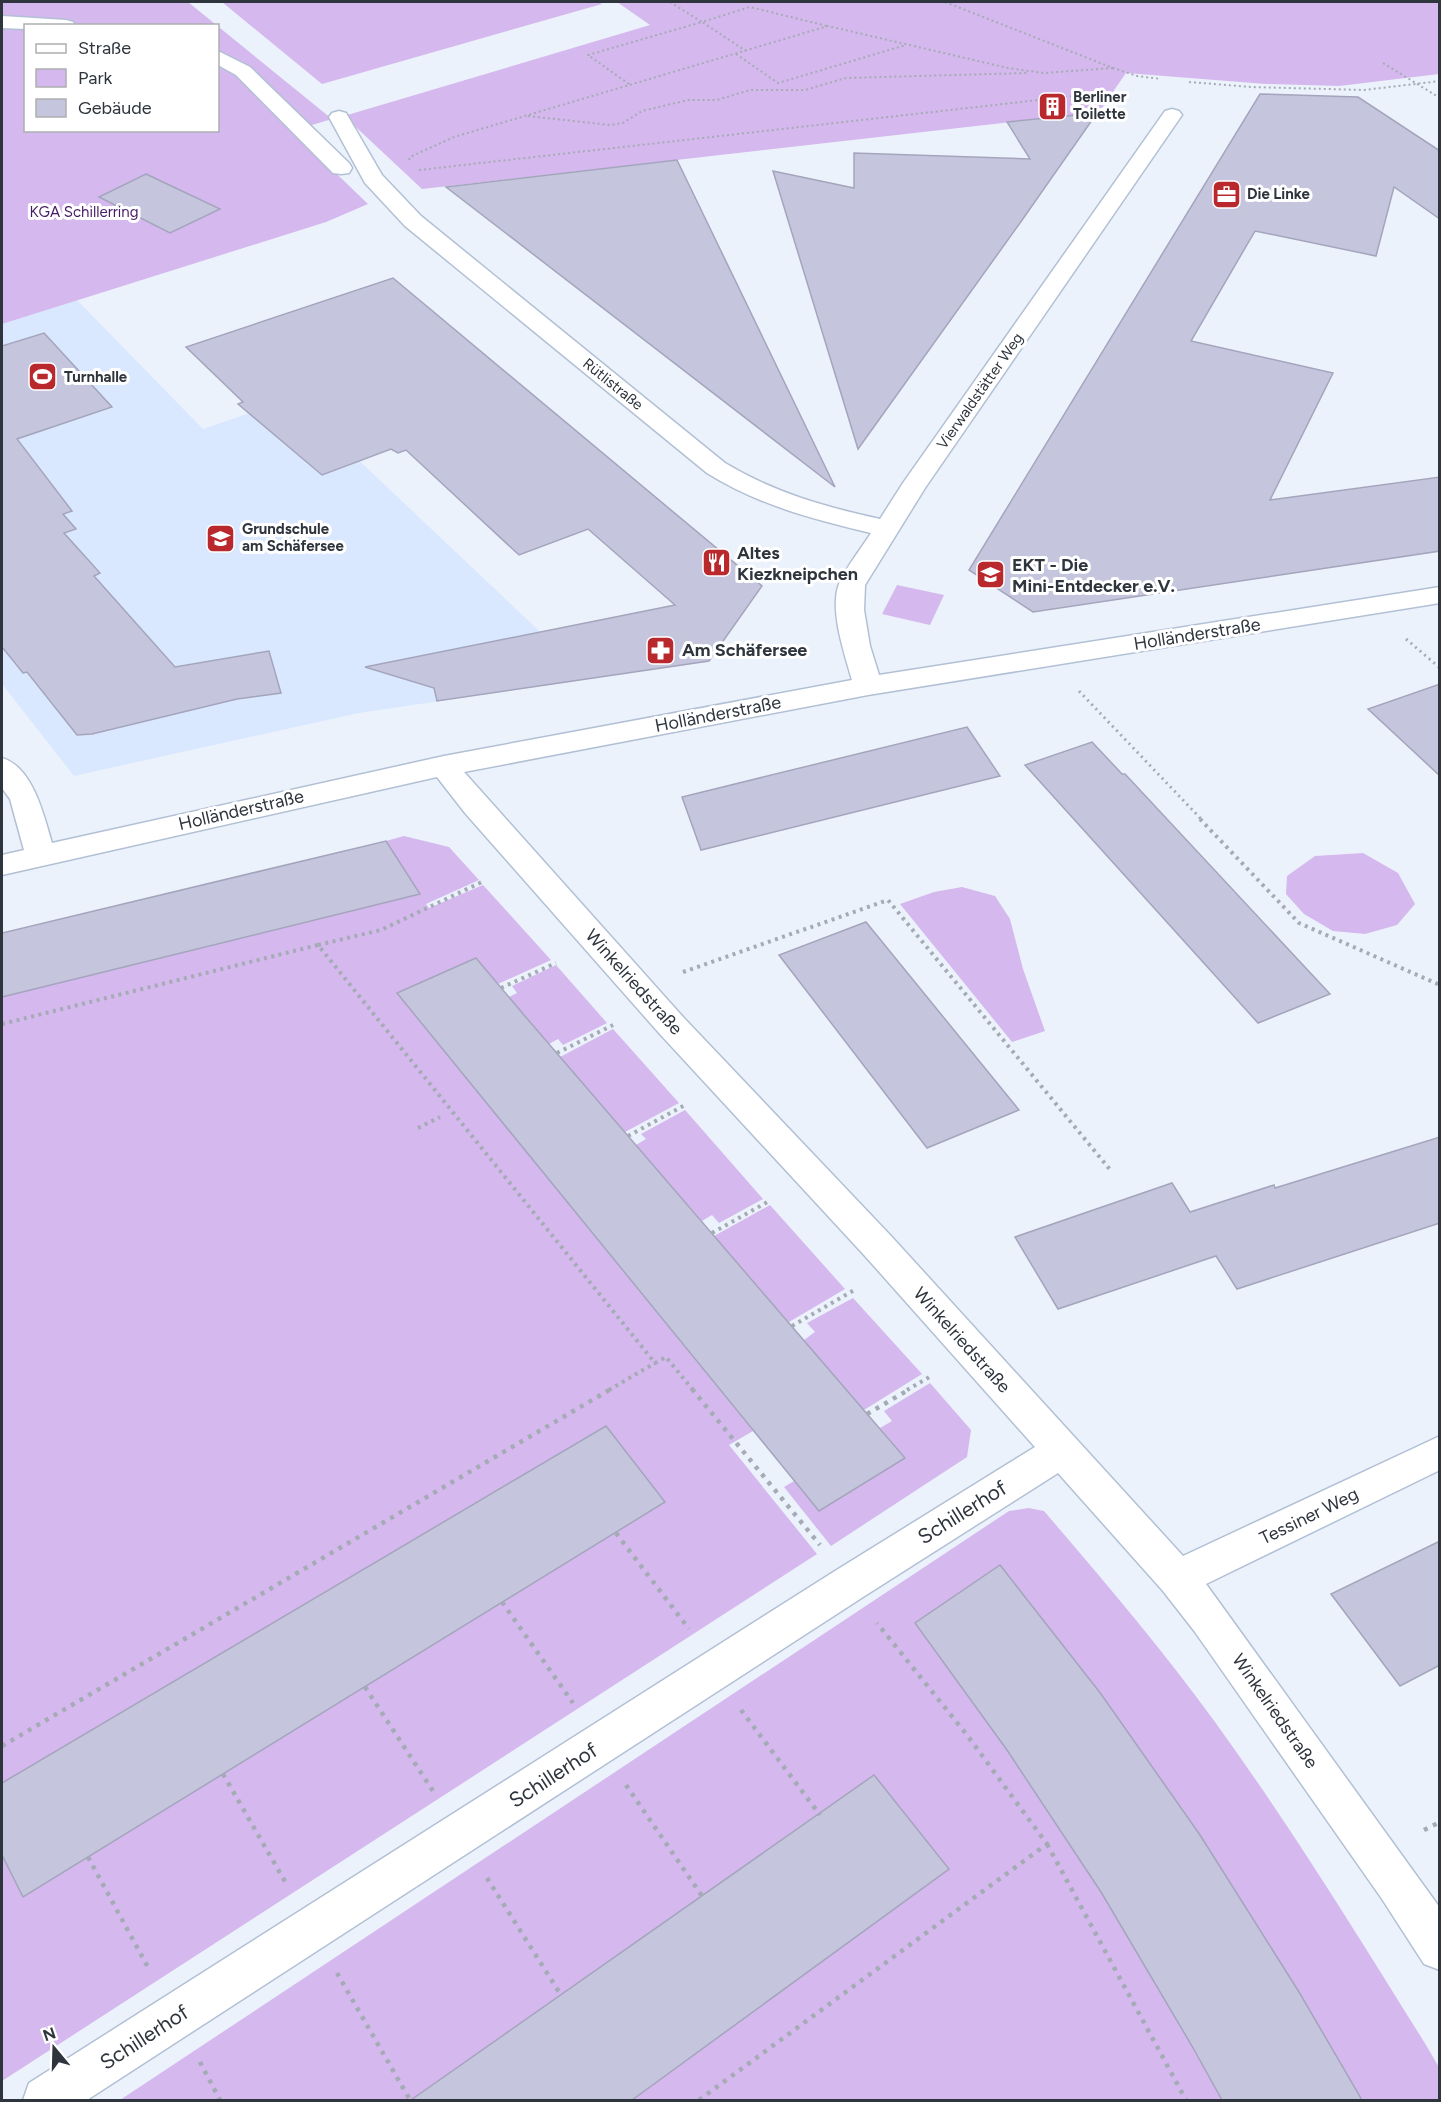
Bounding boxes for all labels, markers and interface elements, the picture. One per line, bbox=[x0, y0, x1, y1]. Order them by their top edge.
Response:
legend bbox=[24, 24, 219, 132]
text: Straße bbox=[78, 37, 131, 59]
text: Park bbox=[78, 67, 113, 89]
place label: Berliner Toilette bbox=[1073, 88, 1127, 123]
building icon: Berliner Toilette bbox=[1036, 90, 1068, 122]
text: Gebäude bbox=[78, 97, 152, 119]
office icon: Die Linke bbox=[1210, 178, 1242, 210]
place label: Die Linke bbox=[1247, 185, 1310, 203]
park label: KGA Schillerring bbox=[29, 203, 139, 221]
street label: Vierwaldstätter Weg bbox=[933, 329, 1027, 453]
street label: Rütlistraße bbox=[579, 354, 647, 414]
sports icon: Turnhalle bbox=[27, 361, 59, 393]
place label: Turnhalle bbox=[64, 368, 128, 386]
place label: Grundschule am Schäfersee bbox=[242, 520, 344, 555]
school or university icon: Grundschule am Schäfersee bbox=[205, 522, 237, 554]
place label: Altes Kiezkneipchen bbox=[737, 542, 858, 585]
restaurant icon: Altes Kiezkneipchen bbox=[700, 547, 732, 579]
place label: EKT - Die Mini-Entdecker e.V. bbox=[1012, 554, 1175, 597]
school or university icon: EKT - Die Mini-Entdecker e.V. bbox=[975, 559, 1007, 591]
street label: Holländerstraße bbox=[1132, 613, 1262, 655]
pharmacy icon: Am Schäfersee bbox=[645, 634, 677, 666]
place label: Am Schäfersee bbox=[682, 639, 807, 661]
street label: Holländerstraße bbox=[653, 691, 783, 737]
street label: Holländerstraße bbox=[176, 785, 306, 835]
street label: Winkelriedstraße bbox=[581, 925, 687, 1040]
street label: Winkelriedstraße bbox=[909, 1283, 1015, 1398]
street label: Schillerhof bbox=[913, 1475, 1011, 1549]
street label: Tessiner Weg bbox=[1256, 1483, 1362, 1549]
street label: Winkelriedstraße bbox=[1227, 1649, 1323, 1773]
street label: Schillerhof bbox=[504, 1737, 602, 1813]
street label: Schillerhof bbox=[95, 1999, 193, 2075]
north arrow bbox=[24, 2018, 84, 2078]
text: N bbox=[40, 2023, 58, 2045]

